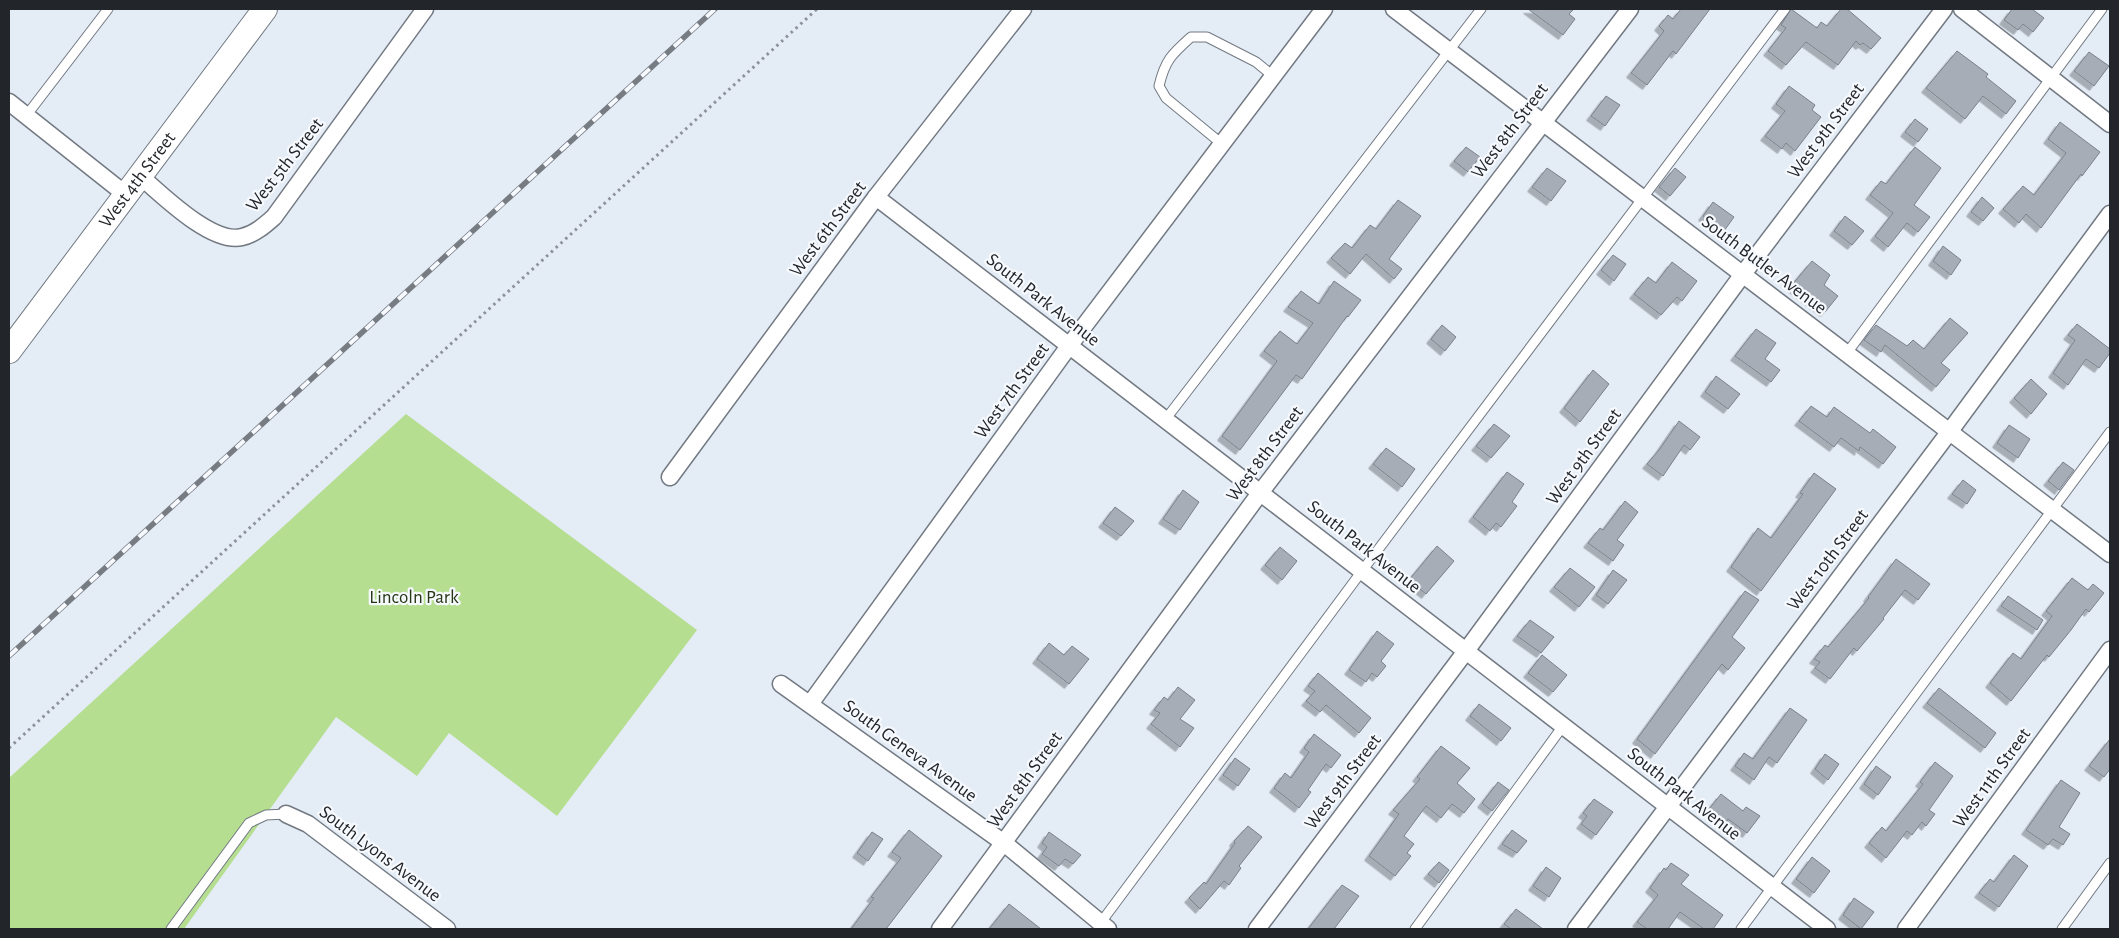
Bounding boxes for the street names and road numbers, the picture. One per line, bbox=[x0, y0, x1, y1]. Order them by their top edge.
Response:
street label: West 8th Street bbox=[1468, 80, 1552, 182]
street label: West 9th Street bbox=[1784, 80, 1868, 182]
street label: West 5th Street bbox=[243, 115, 327, 215]
street label: West 4th Street bbox=[95, 128, 179, 231]
street label: West 6th Street bbox=[786, 178, 870, 280]
street label: South Butler Avenue bbox=[1698, 212, 1830, 318]
street label: South Park Avenue bbox=[983, 250, 1103, 350]
street label: West 7th Street bbox=[971, 340, 1053, 442]
street label: West 8th Street bbox=[1223, 403, 1307, 505]
street label: West 9th Street bbox=[1543, 405, 1625, 509]
street label: South Park Avenue bbox=[1304, 497, 1424, 597]
street label: West 10th Street bbox=[1784, 506, 1872, 614]
street label: South Geneva Avenue bbox=[840, 696, 980, 806]
street label: West 11th Street bbox=[1950, 725, 2034, 831]
street label: West 8th Street bbox=[984, 728, 1066, 832]
street label: West 9th Street bbox=[1301, 731, 1385, 833]
street label: South Park Avenue bbox=[1624, 744, 1744, 844]
street label: South Lyons Avenue bbox=[316, 802, 444, 906]

